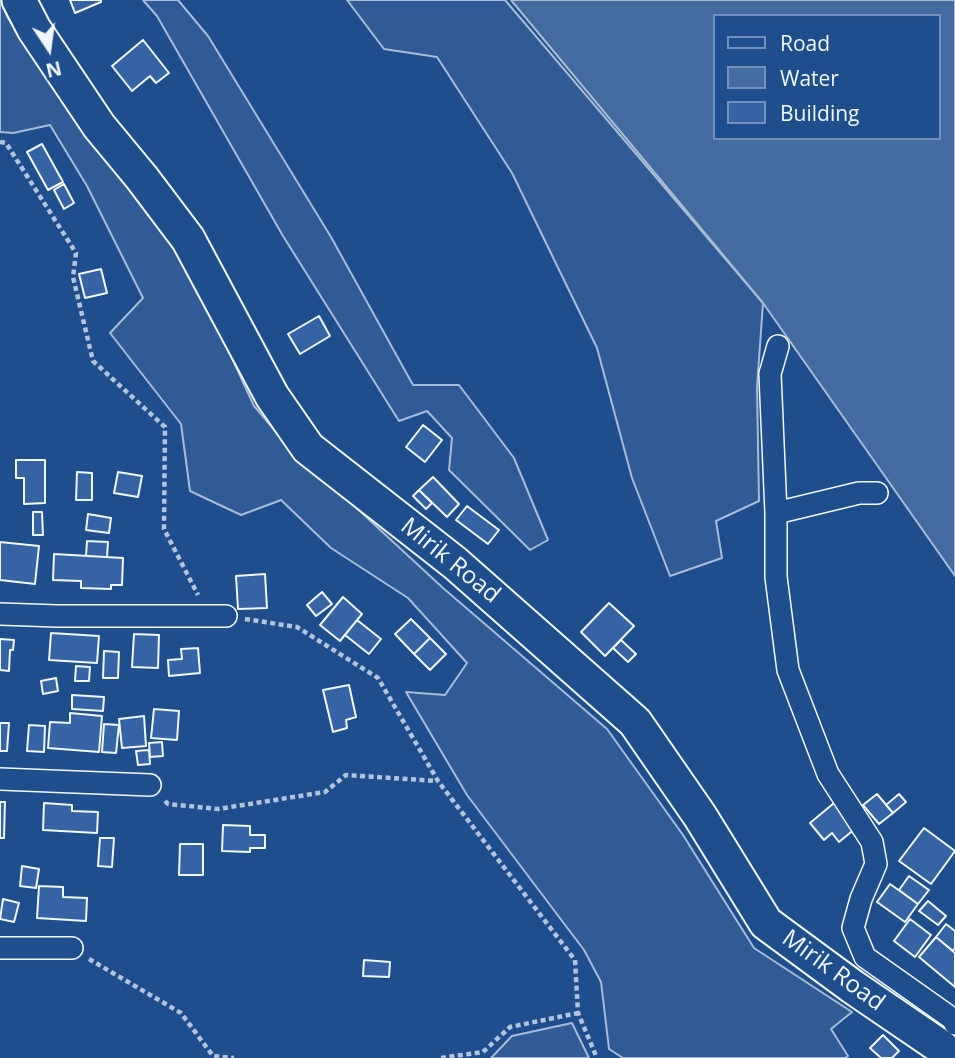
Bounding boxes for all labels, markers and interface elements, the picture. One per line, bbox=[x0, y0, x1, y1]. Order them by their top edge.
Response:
north arrow bbox=[14, 14, 84, 84]
legend bbox=[713, 14, 941, 140]
text: Road bbox=[780, 29, 830, 57]
text: N bbox=[43, 55, 64, 84]
text: Water bbox=[780, 64, 839, 92]
text: Building bbox=[780, 99, 859, 127]
street label: Mirik Road bbox=[394, 512, 506, 610]
street label: Mirik Road bbox=[776, 924, 890, 1018]

